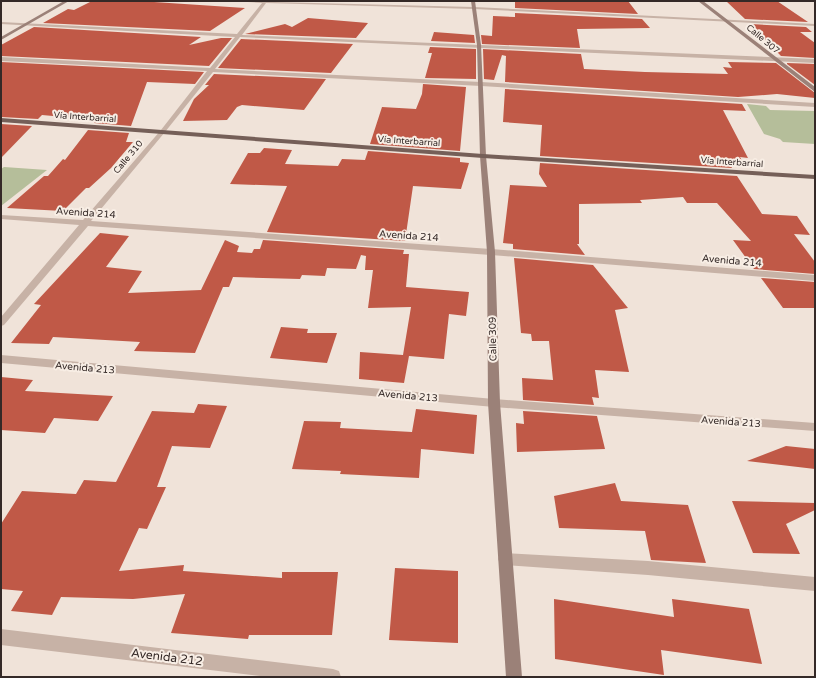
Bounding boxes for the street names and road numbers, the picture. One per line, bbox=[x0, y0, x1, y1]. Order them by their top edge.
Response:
street label: Calle 307 bbox=[744, 22, 782, 57]
street label: Vía Interbarrial bbox=[53, 110, 117, 125]
street label: Vía Interbarrial bbox=[377, 134, 441, 149]
street label: Calle 310 bbox=[111, 138, 146, 176]
street label: Vía Interbarrial bbox=[700, 155, 764, 170]
street label: Avenida 214 bbox=[56, 205, 116, 221]
street label: Avenida 214 bbox=[379, 228, 439, 244]
street label: Avenida 214 bbox=[702, 252, 762, 270]
street label: Calle 309 bbox=[487, 317, 499, 361]
street label: Avenida 213 bbox=[55, 359, 115, 377]
street label: Avenida 213 bbox=[378, 387, 438, 405]
street label: Avenida 213 bbox=[701, 414, 761, 430]
street label: Avenida 212 bbox=[130, 646, 204, 668]

